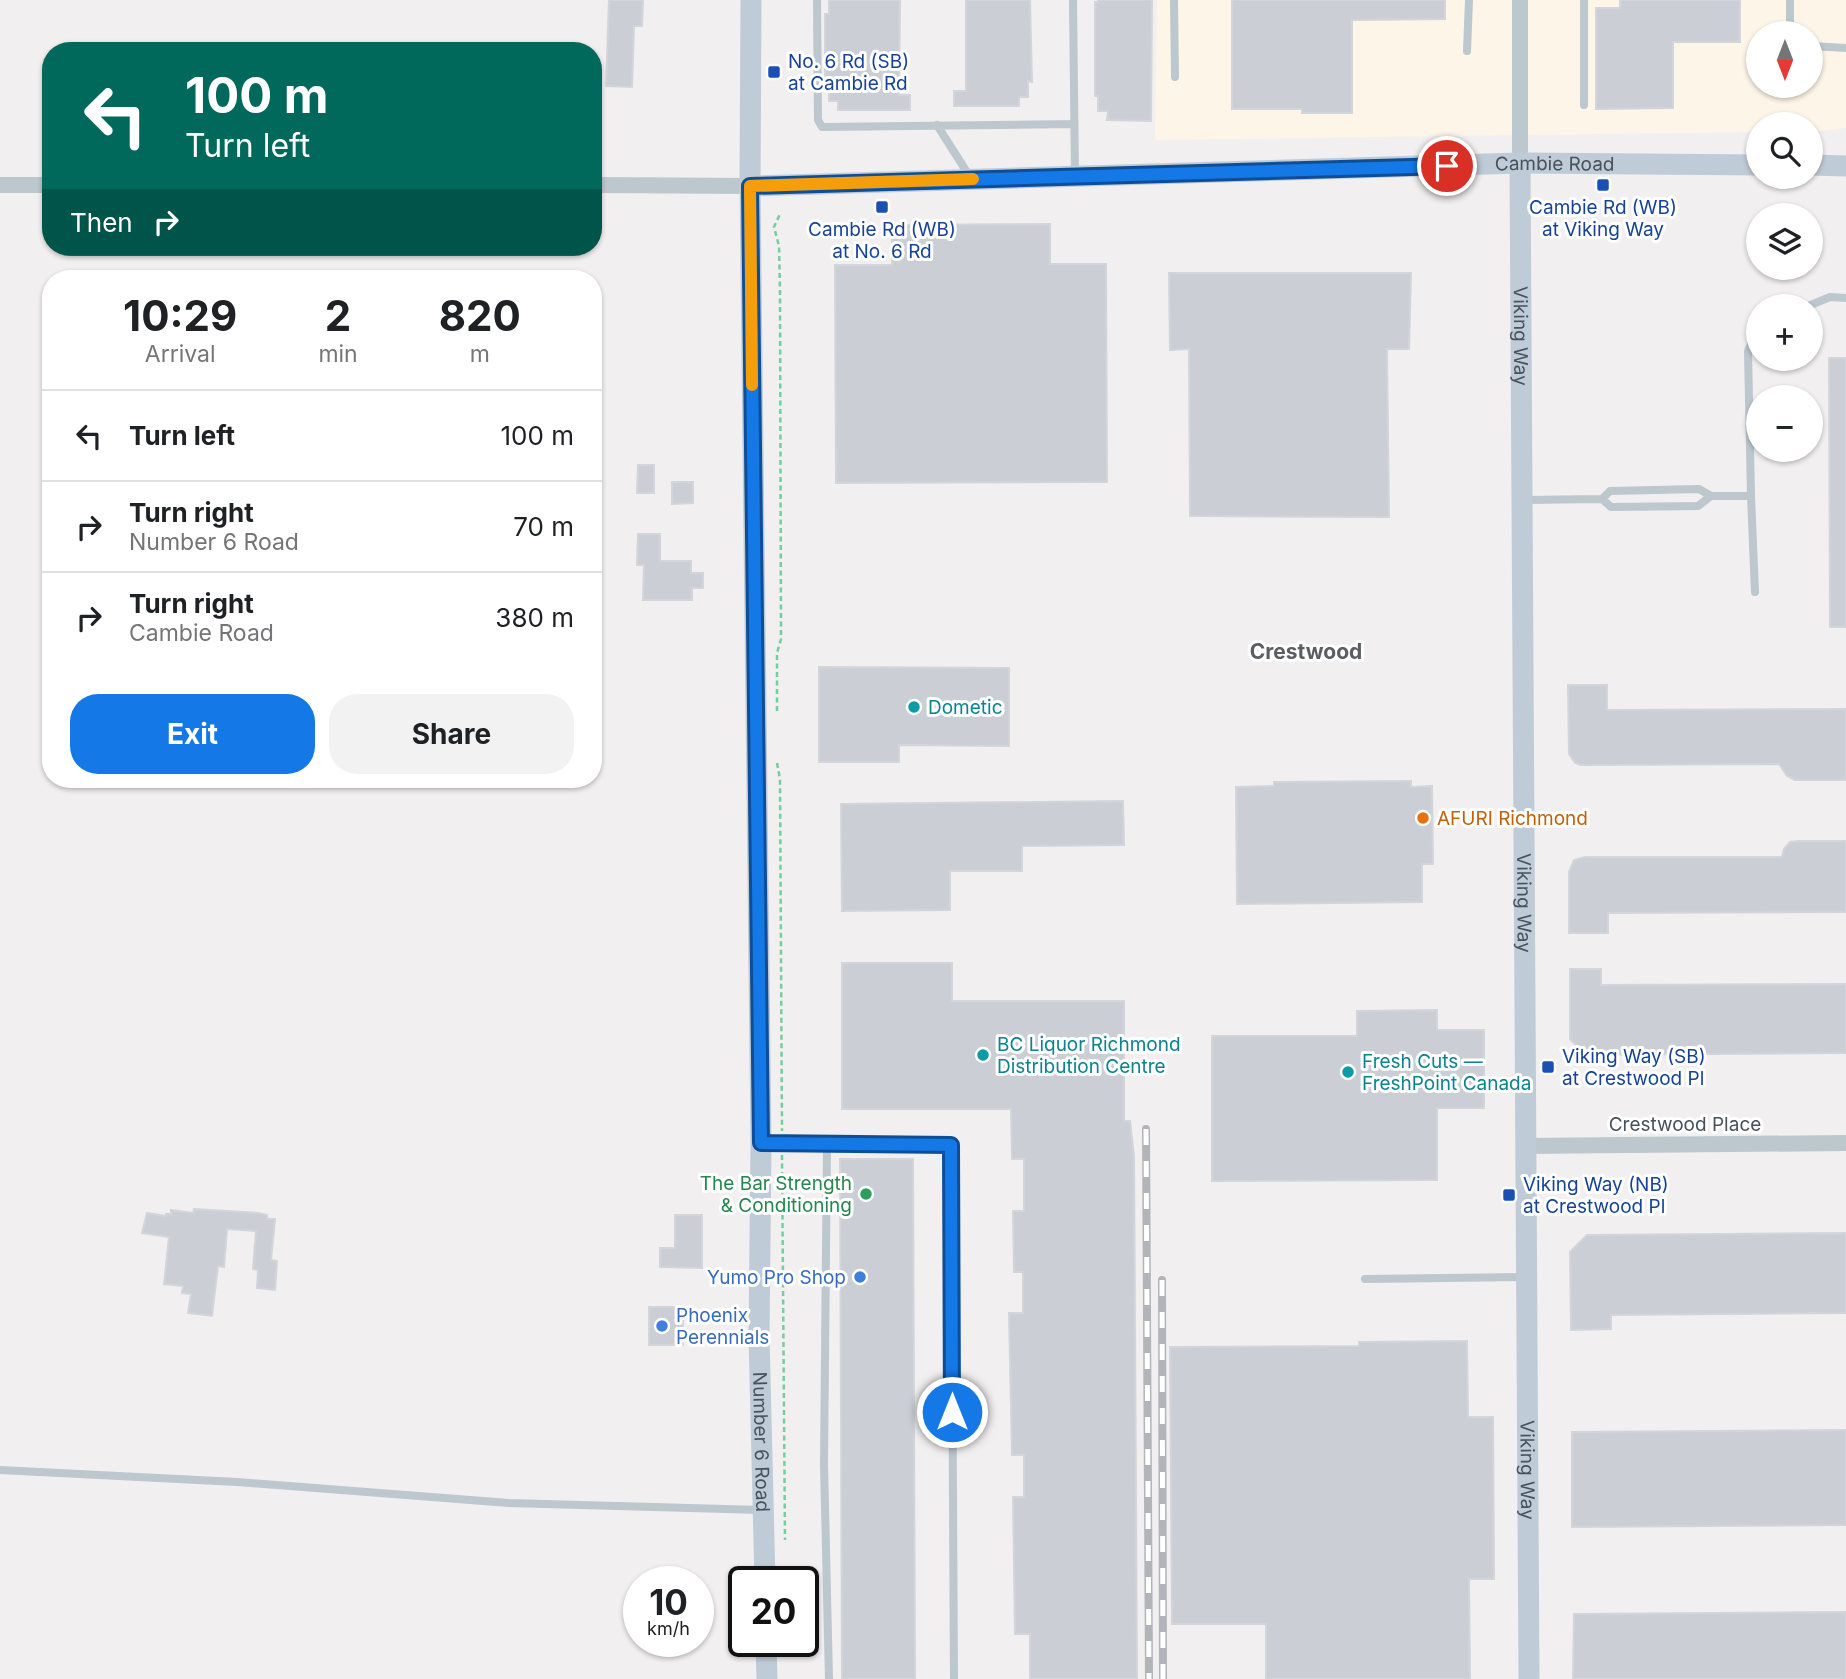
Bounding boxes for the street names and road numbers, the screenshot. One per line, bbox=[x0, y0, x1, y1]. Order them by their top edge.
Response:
street label: Cambie Road bbox=[1494, 152, 1615, 176]
street label: Viking Way bbox=[1509, 286, 1532, 386]
street label: Viking Way bbox=[1512, 853, 1536, 953]
street label: Crestwood Place bbox=[1609, 1113, 1761, 1136]
street label: Number 6 Road bbox=[748, 1371, 774, 1512]
street label: Viking Way bbox=[1515, 1420, 1539, 1520]

